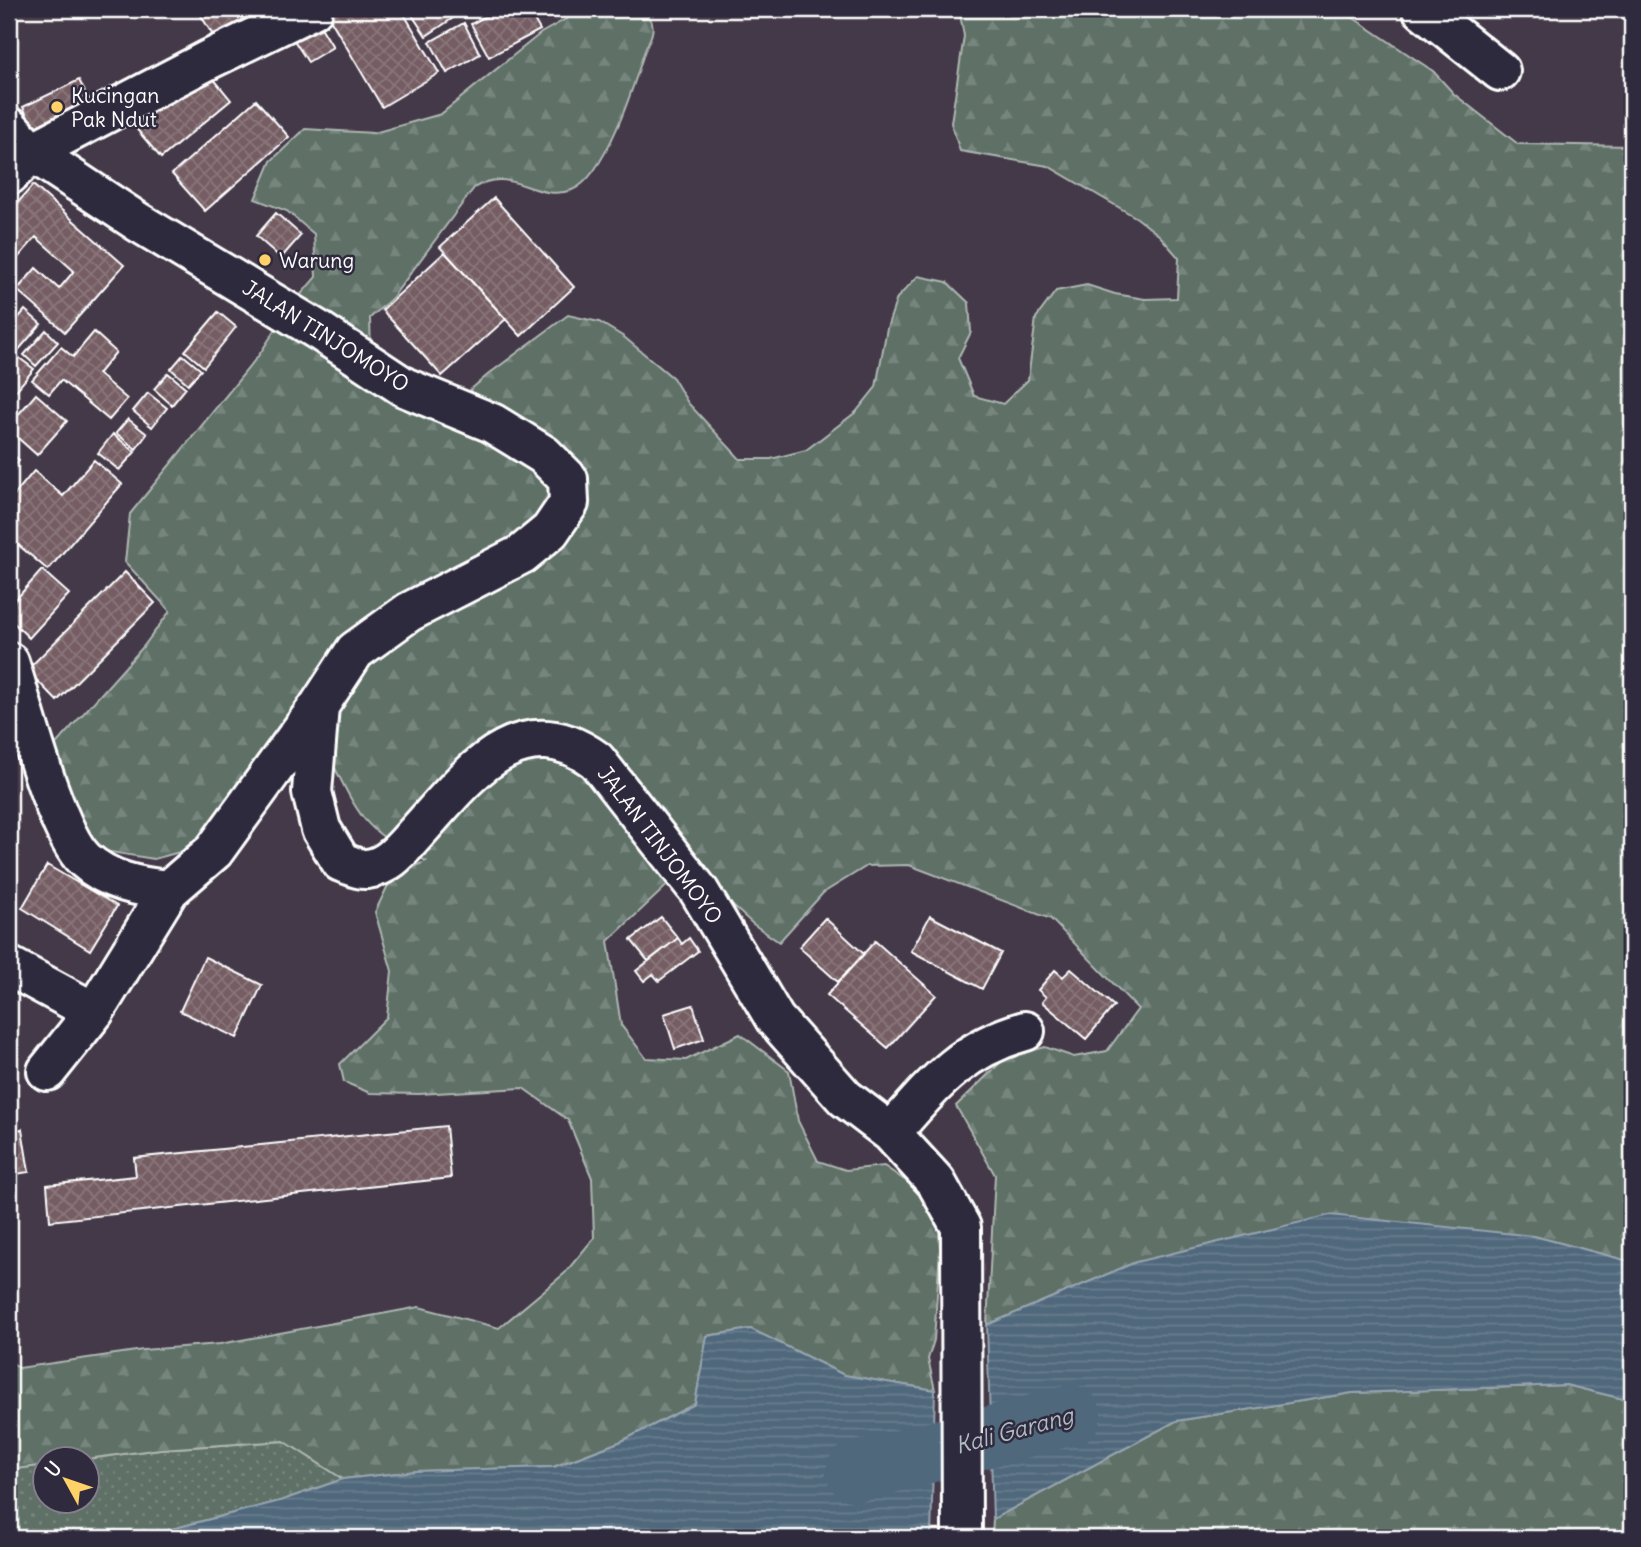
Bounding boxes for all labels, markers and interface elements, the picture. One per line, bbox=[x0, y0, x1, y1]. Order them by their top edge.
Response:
place label: Kucingan Pak Ndut bbox=[71, 82, 159, 133]
marker: Kucingan Pak Ndut bbox=[49, 99, 65, 115]
place label: Warung bbox=[279, 247, 354, 274]
marker: Warung bbox=[257, 252, 273, 268]
street label: JALAN TINJOMOYO bbox=[238, 274, 414, 398]
street label: JALAN TINJOMOYO bbox=[592, 761, 728, 929]
water label: Kali Garang bbox=[952, 1400, 1078, 1460]
north arrow bbox=[32, 1446, 102, 1516]
text: U bbox=[40, 1456, 66, 1482]

